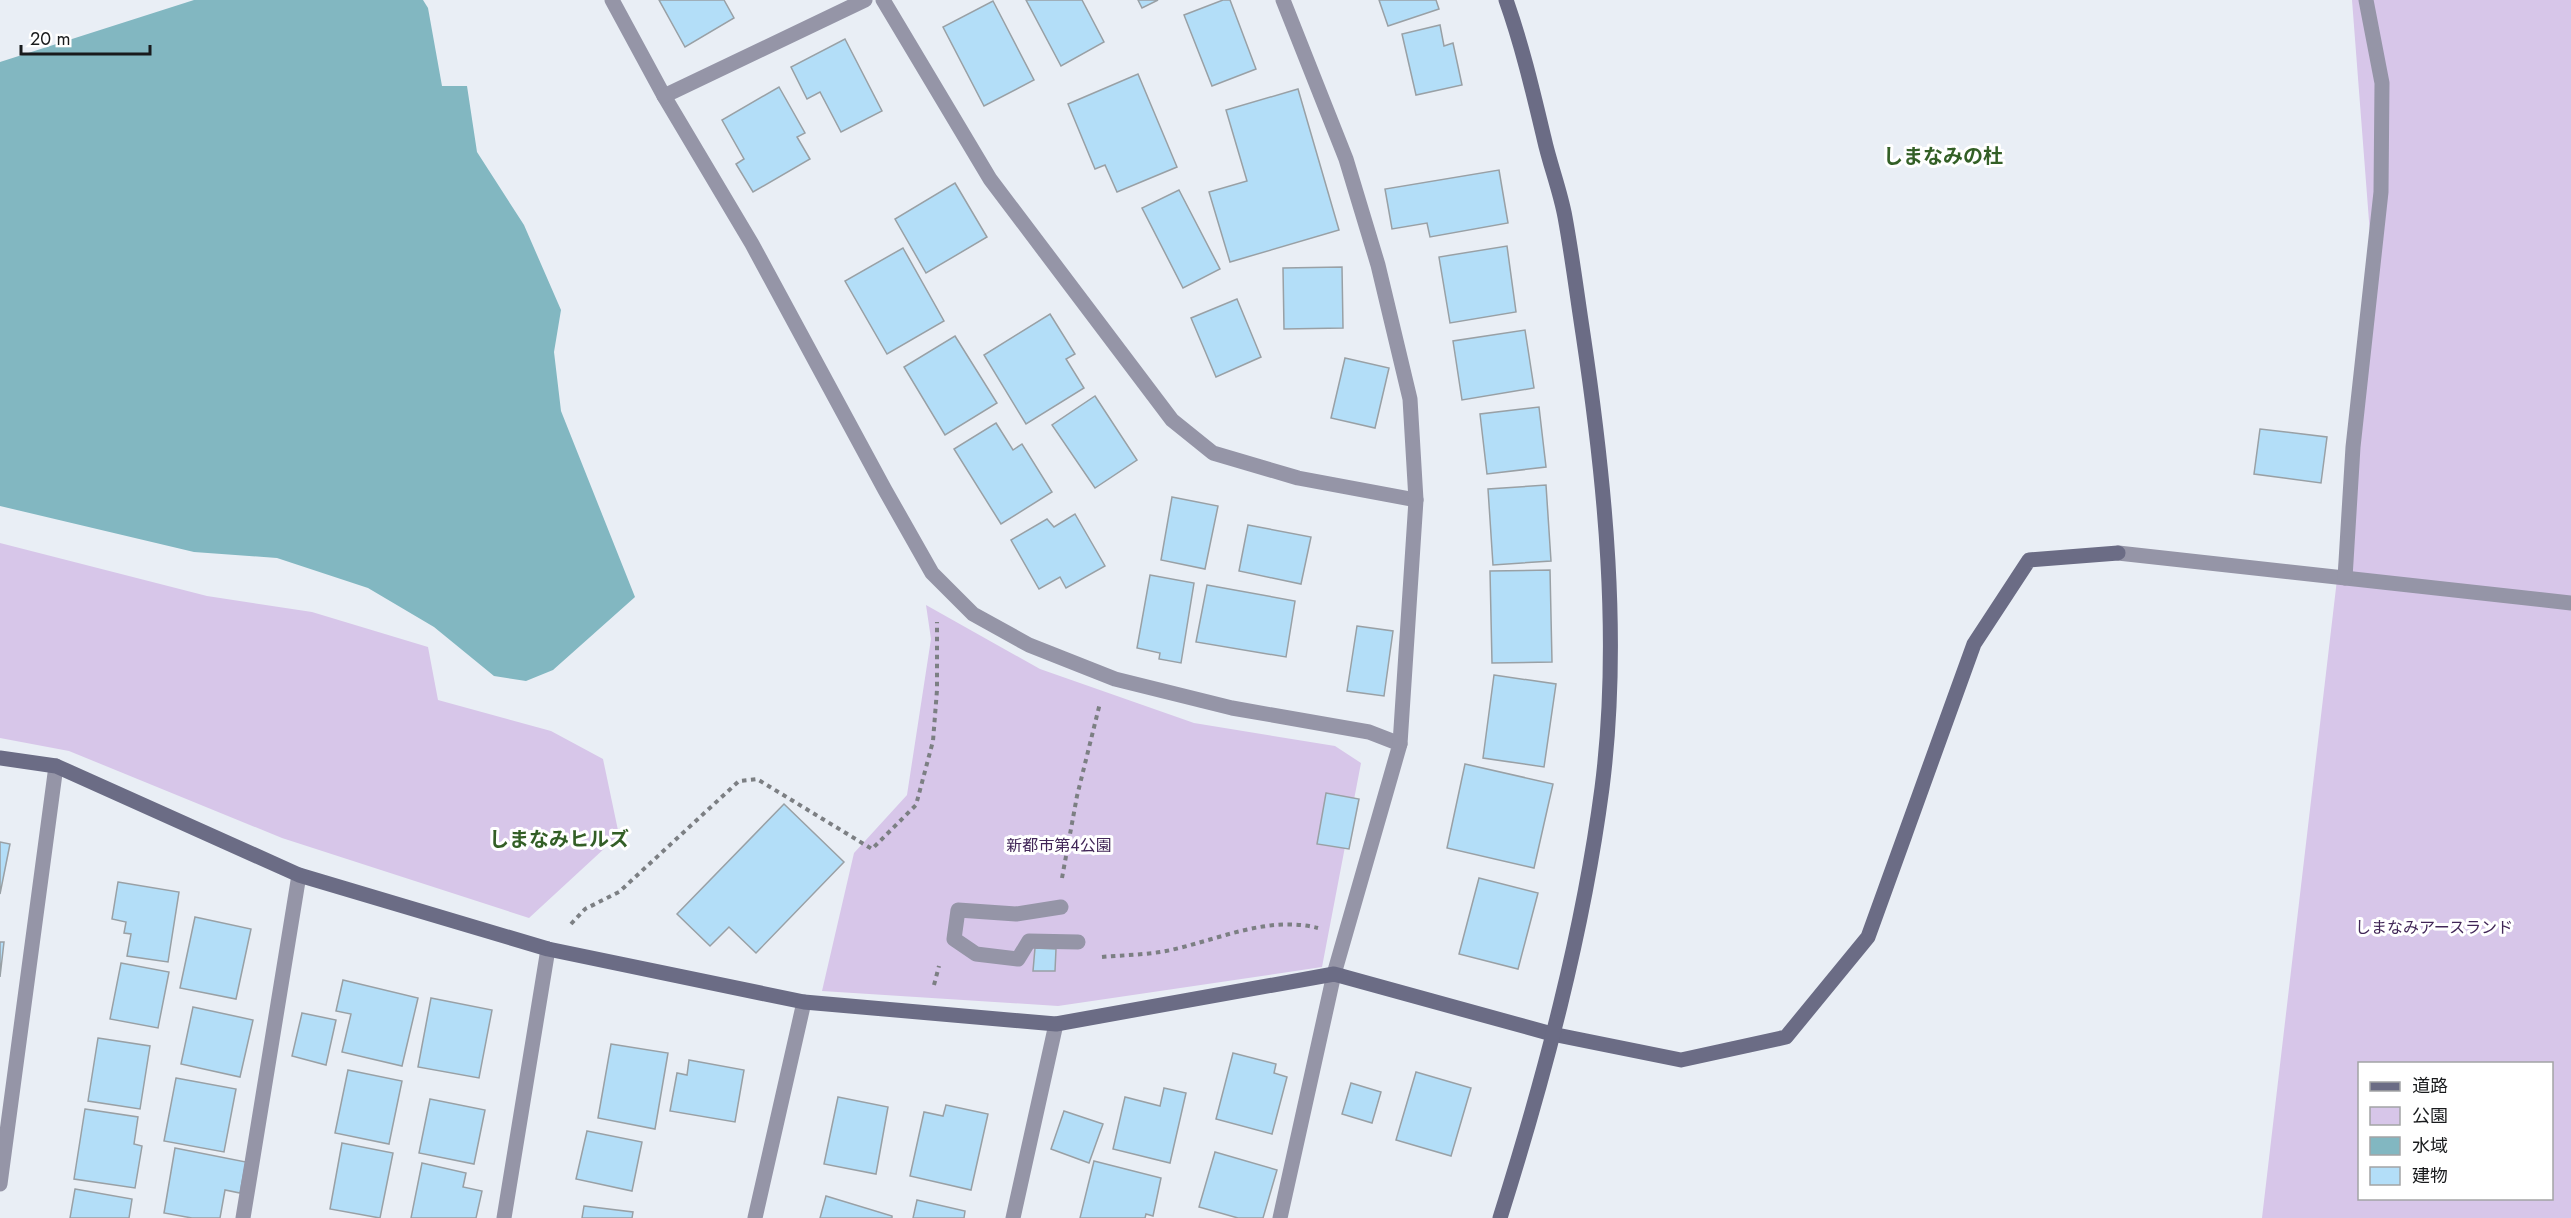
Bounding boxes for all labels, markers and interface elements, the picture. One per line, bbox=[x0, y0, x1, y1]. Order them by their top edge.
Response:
scale bar bbox=[21, 18, 150, 56]
text: 20 m bbox=[30, 26, 70, 52]
district label: しまなみの杜 bbox=[1883, 142, 2003, 171]
district label: しまなみヒルズ bbox=[489, 825, 629, 854]
park label: 新都市第4公園 bbox=[1006, 834, 1112, 857]
park label: しまなみアースランド bbox=[2355, 916, 2513, 939]
legend bbox=[2358, 1062, 2553, 1200]
text: 道路 bbox=[2412, 1073, 2448, 1099]
text: 公園 bbox=[2412, 1103, 2448, 1129]
text: 水域 bbox=[2412, 1133, 2448, 1159]
text: 建物 bbox=[2412, 1163, 2448, 1189]

